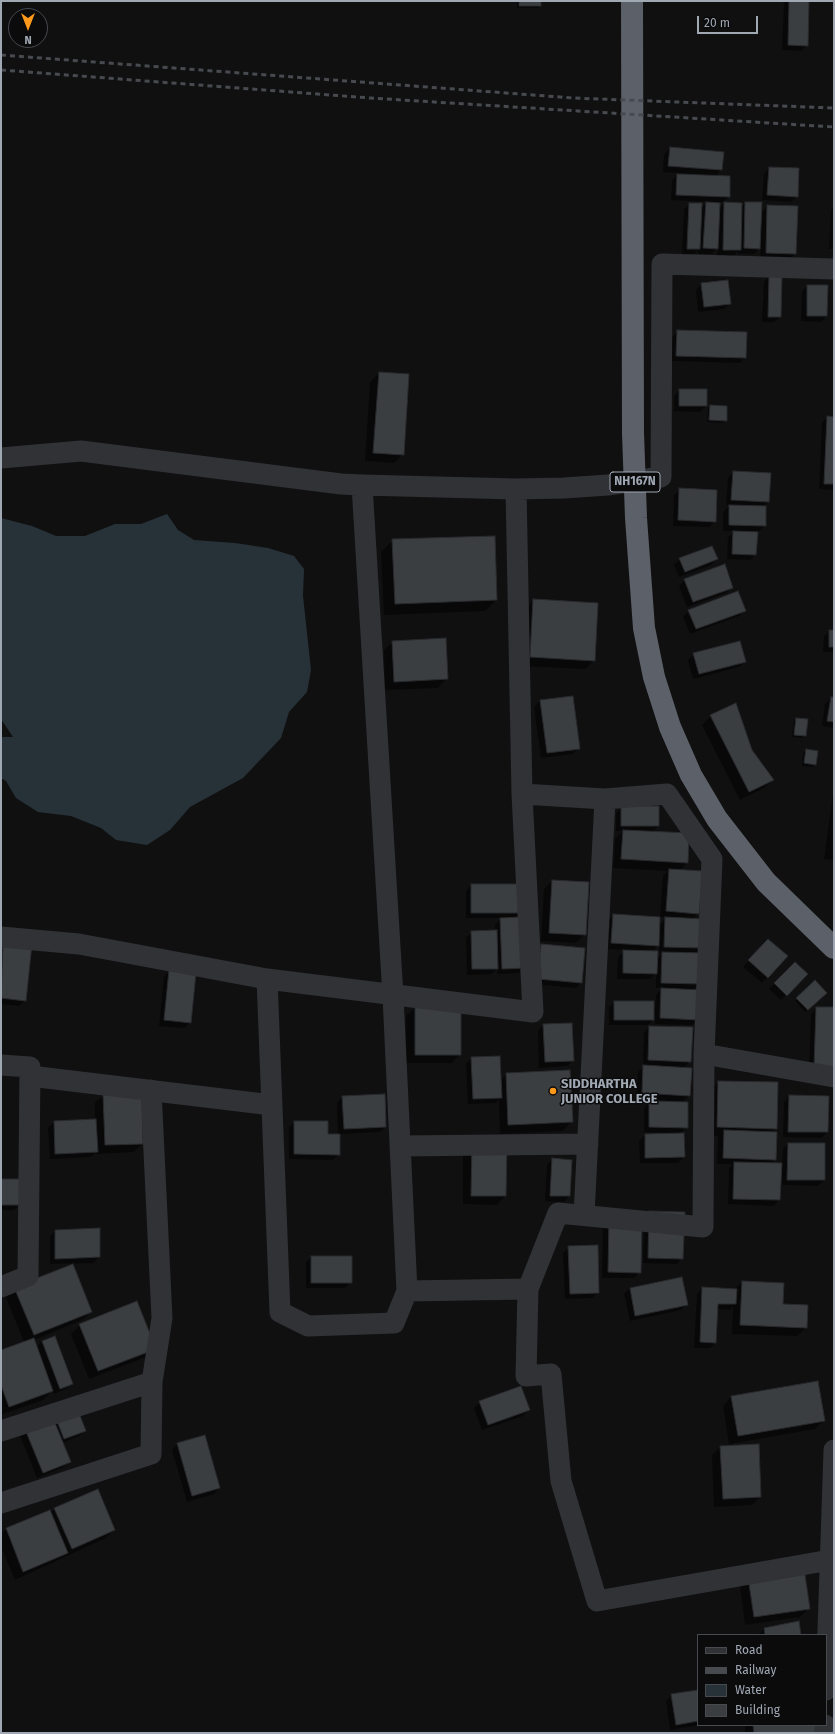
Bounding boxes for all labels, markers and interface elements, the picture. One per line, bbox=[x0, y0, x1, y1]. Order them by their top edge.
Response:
north arrow bbox=[8, 8, 48, 48]
scale bar bbox=[699, 8, 760, 34]
text: 20 m bbox=[704, 16, 730, 30]
text: N bbox=[24, 33, 32, 46]
road number: NH167N bbox=[610, 472, 660, 492]
place label: SIDDHARTHA JUNIOR COLLEGE bbox=[561, 1076, 658, 1107]
marker: SIDDHARTHA JUNIOR COLLEGE bbox=[548, 1086, 558, 1096]
legend bbox=[697, 1634, 827, 1726]
text: Road bbox=[735, 1643, 763, 1657]
text: Railway bbox=[735, 1663, 776, 1677]
text: Water bbox=[735, 1683, 766, 1697]
text: Building bbox=[735, 1703, 780, 1717]

